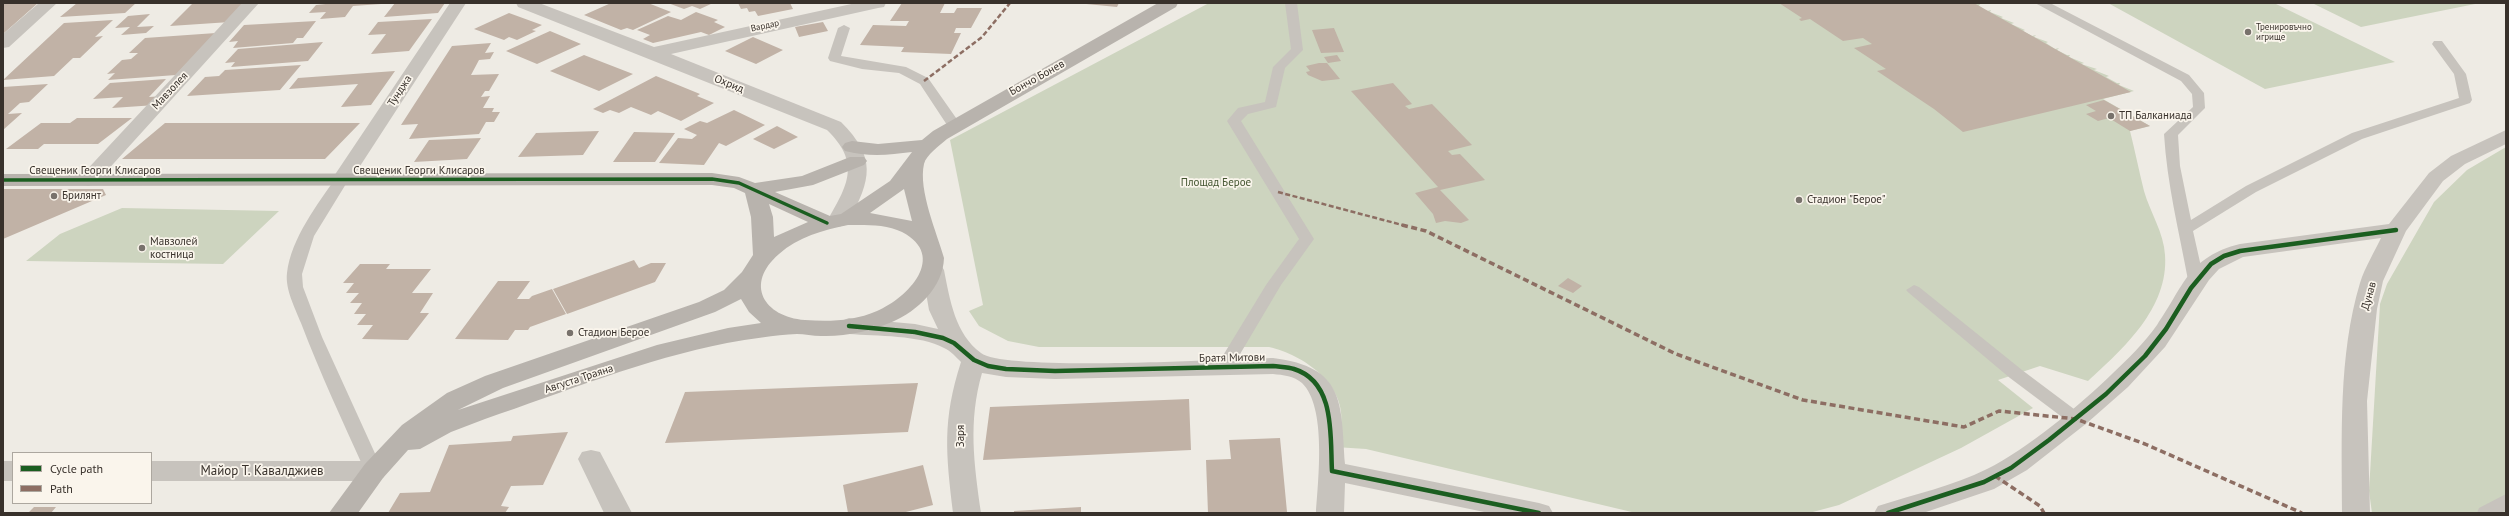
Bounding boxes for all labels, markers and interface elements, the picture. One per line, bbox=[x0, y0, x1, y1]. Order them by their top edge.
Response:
street label: Вардар bbox=[750, 18, 780, 34]
place label: Тренировъчно игрище bbox=[2256, 22, 2312, 43]
marker: Тренировъчно игрище bbox=[2243, 27, 2253, 37]
street label: Бончо Бонев bbox=[1007, 57, 1067, 99]
street label: Мавзолея bbox=[149, 69, 191, 113]
street label: Охрид bbox=[712, 72, 746, 96]
street label: Тунджа bbox=[385, 73, 415, 109]
place label: ТП Балканиада bbox=[2119, 109, 2192, 123]
marker: ТП Балканиада bbox=[2106, 111, 2116, 121]
street label: Свещеник Георги Клисаров bbox=[29, 164, 161, 178]
street label: Свещеник Георги Клисаров bbox=[353, 164, 485, 178]
park label: Площад Берое bbox=[1181, 176, 1251, 190]
place label: Брилянт bbox=[62, 189, 101, 203]
marker: Брилянт bbox=[49, 191, 59, 201]
place label: Стадион "Берое" bbox=[1807, 193, 1885, 207]
marker: Стадион "Берое" bbox=[1794, 195, 1804, 205]
place label: Мавзолей костница bbox=[150, 235, 197, 261]
marker: Мавзолей костница bbox=[137, 243, 147, 253]
street label: Дунав bbox=[2359, 280, 2379, 312]
place label: Стадион Берое bbox=[578, 326, 649, 340]
marker: Стадион Берое bbox=[565, 328, 575, 338]
street label: Братя Митови bbox=[1199, 351, 1265, 365]
street label: Августа Траяна bbox=[543, 362, 615, 396]
street label: Заря bbox=[954, 425, 968, 447]
legend bbox=[12, 452, 152, 504]
text: Cycle path bbox=[50, 461, 103, 476]
street label: Майор Т. Кавалджиев bbox=[200, 463, 324, 479]
text: Path bbox=[50, 481, 73, 496]

